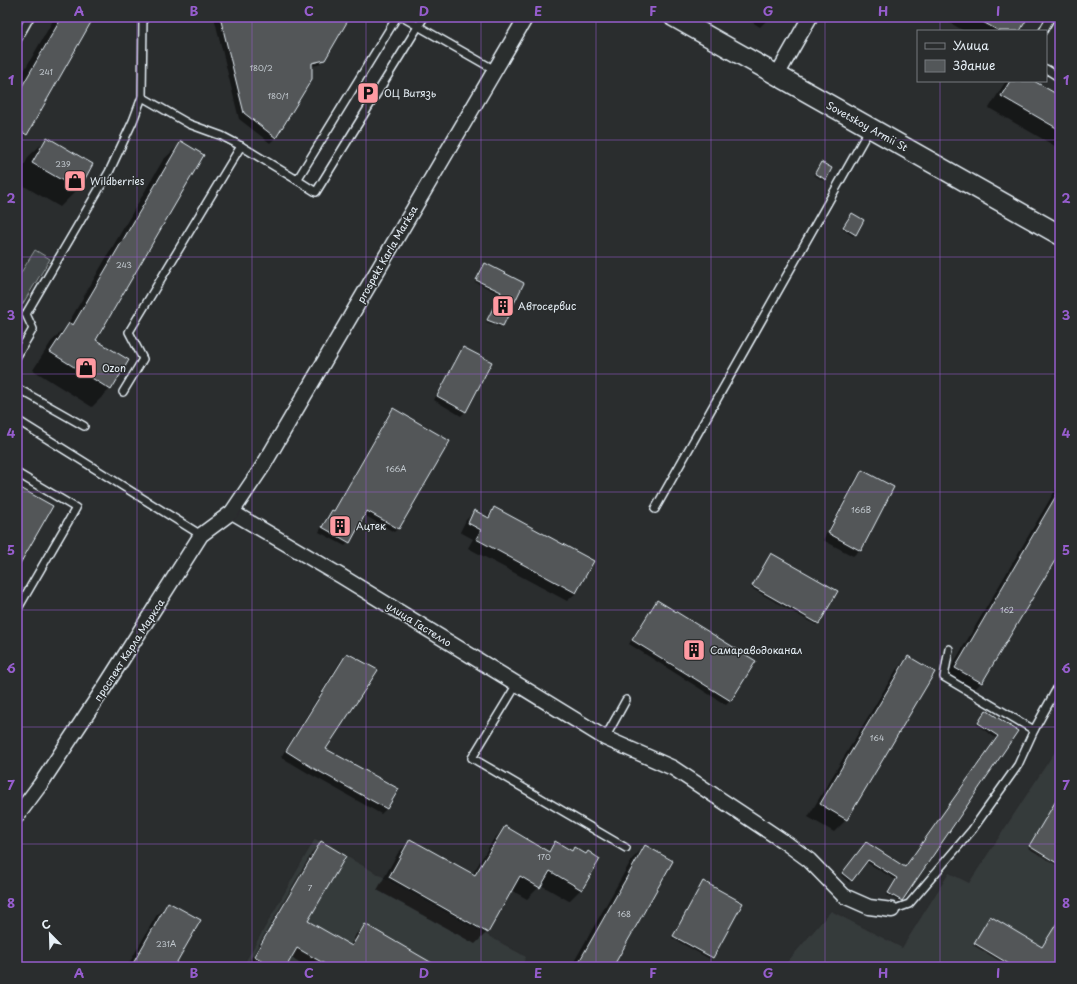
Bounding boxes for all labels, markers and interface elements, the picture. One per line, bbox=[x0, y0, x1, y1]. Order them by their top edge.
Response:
text: A bbox=[74, 1, 84, 20]
text: B bbox=[190, 1, 199, 20]
text: C bbox=[304, 1, 314, 20]
text: D bbox=[419, 1, 429, 20]
text: E bbox=[534, 1, 542, 20]
text: F bbox=[649, 1, 657, 20]
text: G bbox=[763, 1, 773, 20]
text: H bbox=[878, 1, 888, 20]
text: I bbox=[996, 1, 1000, 20]
legend bbox=[917, 30, 1047, 82]
text: Улица bbox=[953, 36, 989, 54]
text: Здание bbox=[953, 56, 995, 74]
house number: 180/2 bbox=[249, 62, 273, 74]
house number: 241 bbox=[39, 66, 53, 78]
text: 1 bbox=[8, 70, 14, 89]
text: 1 bbox=[1063, 70, 1069, 89]
parking icon: ОЦ Витязь bbox=[355, 80, 381, 106]
place label: ОЦ Витязь bbox=[384, 85, 437, 100]
house number: 180/1 bbox=[267, 90, 289, 102]
street label: Sovetskoy Armii St bbox=[824, 97, 911, 154]
house number: 239 bbox=[55, 158, 71, 170]
shop icon: Wildberries bbox=[62, 168, 88, 194]
place label: Wildberries bbox=[90, 173, 145, 188]
text: 2 bbox=[6, 188, 16, 207]
text: 2 bbox=[1061, 188, 1071, 207]
street label: prospekt Karla Marksa bbox=[353, 202, 421, 305]
house number: 243 bbox=[116, 259, 132, 271]
building icon: Автосервис bbox=[490, 293, 516, 319]
place label: Автосервис bbox=[518, 298, 576, 313]
text: 3 bbox=[7, 305, 16, 324]
text: 3 bbox=[1062, 305, 1071, 324]
shop icon: Ozon bbox=[73, 355, 99, 381]
place label: Ozon bbox=[102, 360, 126, 375]
text: 4 bbox=[7, 423, 16, 442]
text: 4 bbox=[1062, 423, 1071, 442]
house number: 166А bbox=[386, 463, 406, 475]
house number: 166В bbox=[851, 504, 871, 516]
building icon: Ацтек bbox=[327, 513, 353, 539]
place label: Ацтек bbox=[356, 518, 386, 533]
text: 5 bbox=[7, 540, 15, 559]
text: 5 bbox=[1062, 540, 1070, 559]
street label: проспект Карла Маркса bbox=[90, 595, 168, 704]
street label: улица Гастелло bbox=[384, 598, 455, 650]
house number: 162 bbox=[1000, 604, 1014, 616]
building icon: Самараводоканал bbox=[681, 637, 707, 663]
place label: Самараводоканал bbox=[710, 642, 802, 657]
text: 6 bbox=[6, 658, 16, 677]
text: 6 bbox=[1061, 658, 1071, 677]
house number: 164 bbox=[870, 732, 884, 744]
text: 7 bbox=[7, 775, 15, 794]
text: 7 bbox=[1062, 775, 1070, 794]
house number: 170 bbox=[537, 851, 551, 863]
house number: 7 bbox=[308, 882, 313, 894]
text: 8 bbox=[7, 893, 15, 912]
text: 8 bbox=[1062, 893, 1070, 912]
house number: 168 bbox=[617, 908, 631, 920]
north arrow bbox=[30, 914, 70, 954]
text: С bbox=[39, 915, 53, 934]
house number: 231А bbox=[156, 938, 176, 950]
text: A bbox=[74, 963, 84, 982]
text: B bbox=[190, 963, 199, 982]
text: C bbox=[304, 963, 314, 982]
text: D bbox=[419, 963, 429, 982]
text: E bbox=[534, 963, 542, 982]
text: F bbox=[649, 963, 657, 982]
text: G bbox=[763, 963, 773, 982]
text: H bbox=[878, 963, 888, 982]
text: I bbox=[996, 963, 1000, 982]

